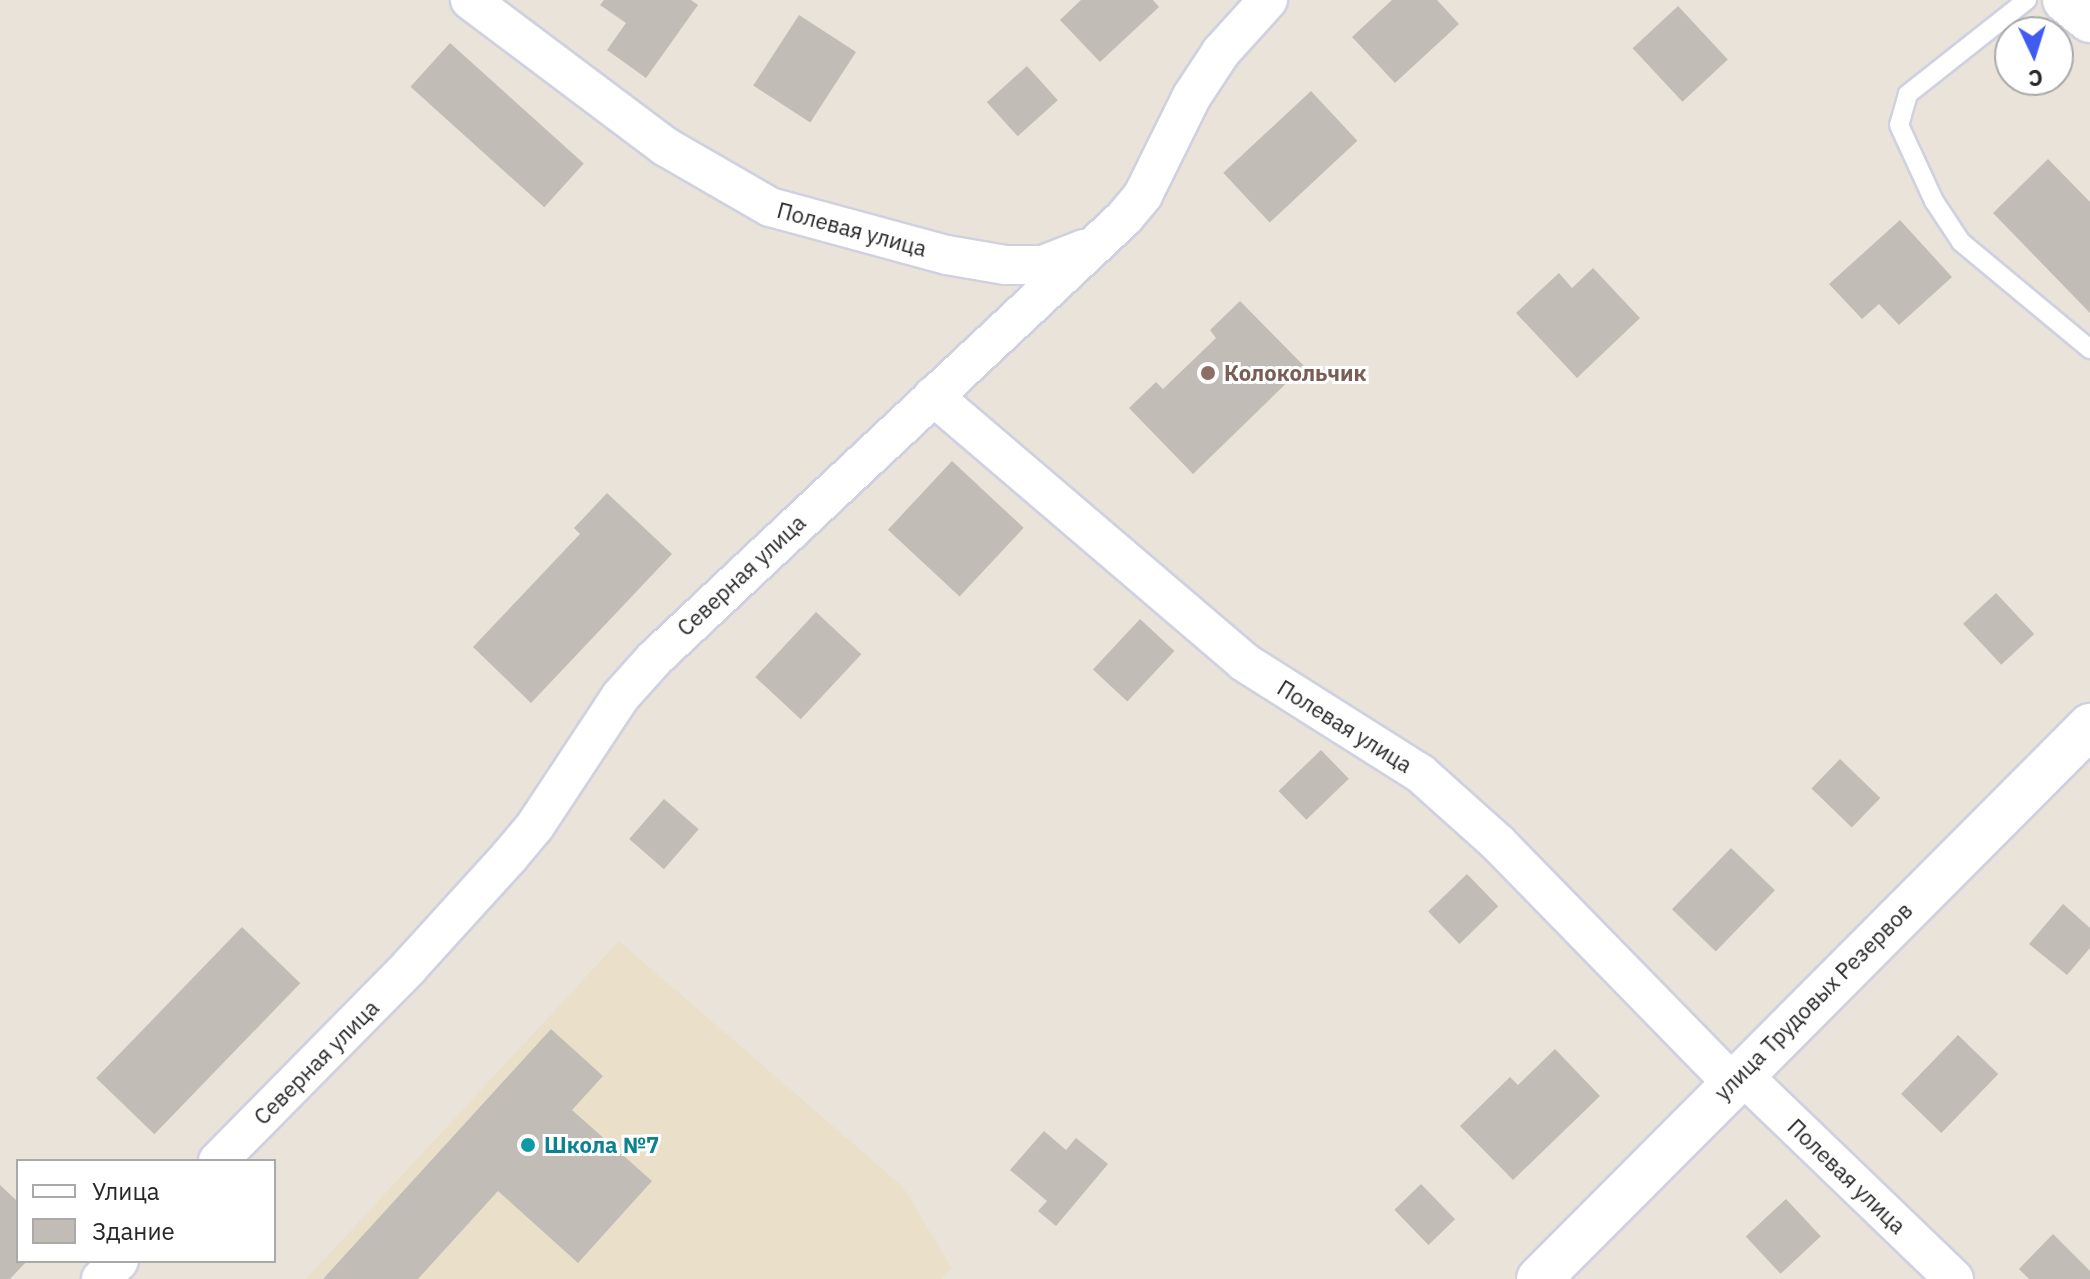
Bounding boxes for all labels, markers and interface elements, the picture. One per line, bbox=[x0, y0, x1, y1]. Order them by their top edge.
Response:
north arrow bbox=[1994, 16, 2074, 96]
text: С bbox=[2027, 63, 2044, 93]
street label: Полевая улица bbox=[774, 196, 930, 262]
place label: Колокольчик bbox=[1224, 360, 1366, 386]
marker: Колокольчик bbox=[1199, 364, 1217, 382]
street label: Северная улица bbox=[672, 509, 810, 641]
street label: Полевая улица bbox=[1273, 674, 1417, 778]
street label: улица Трудовых Резервов bbox=[1709, 897, 1917, 1105]
street label: Северная улица bbox=[248, 994, 384, 1130]
street label: Полевая улица bbox=[1783, 1113, 1911, 1239]
place label: Школа №7 bbox=[544, 1132, 659, 1158]
marker: Школа №7 bbox=[519, 1136, 537, 1154]
legend bbox=[16, 1159, 276, 1263]
text: Улица bbox=[92, 1175, 160, 1207]
text: Здание bbox=[92, 1215, 175, 1247]

